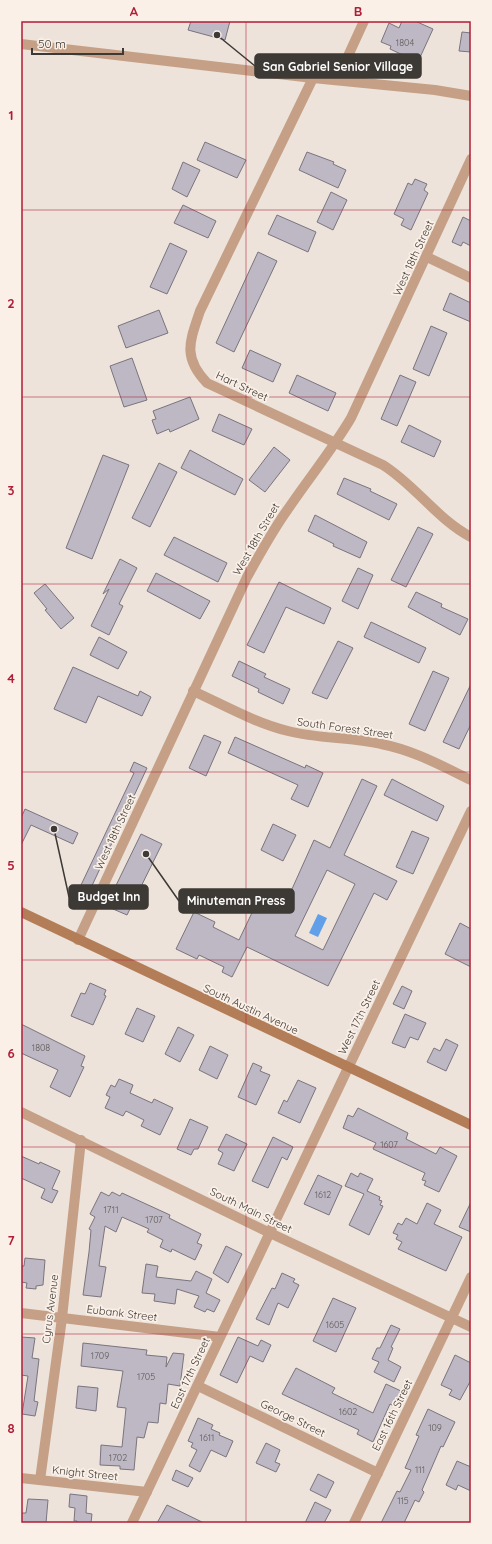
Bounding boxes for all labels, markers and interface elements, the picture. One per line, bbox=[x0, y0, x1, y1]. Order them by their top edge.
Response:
text: A bbox=[130, 3, 139, 19]
text: B bbox=[354, 3, 362, 19]
scale bar bbox=[32, 30, 123, 56]
text: 50 m bbox=[38, 36, 66, 51]
house number: 1804 bbox=[396, 37, 414, 48]
callout: San Gabriel Senior Village bbox=[255, 54, 421, 78]
text: San Gabriel Senior Village bbox=[263, 59, 413, 74]
text: 1 bbox=[8, 107, 14, 123]
street label: West 18th Street bbox=[389, 218, 437, 298]
text: 2 bbox=[7, 295, 15, 311]
street label: Hart Street bbox=[214, 368, 270, 404]
text: 3 bbox=[8, 482, 15, 498]
street label: West 18th Street bbox=[230, 500, 283, 578]
text: 4 bbox=[7, 670, 15, 686]
street label: South Forest Street bbox=[296, 714, 394, 742]
street label: West 18th Street bbox=[91, 792, 139, 872]
text: 5 bbox=[7, 857, 15, 873]
callout: Budget Inn bbox=[69, 885, 148, 909]
text: Budget Inn bbox=[78, 889, 140, 904]
callout: Minuteman Press bbox=[179, 889, 294, 913]
text: Minuteman Press bbox=[187, 893, 286, 908]
street label: West 17th Street bbox=[335, 977, 383, 1057]
street label: South Austin Avenue bbox=[201, 981, 301, 1037]
house number: 1808 bbox=[32, 1042, 50, 1053]
text: 6 bbox=[7, 1045, 15, 1061]
house number: 1607 bbox=[380, 1139, 398, 1150]
street label: South Main Street bbox=[208, 1184, 295, 1236]
house number: 1612 bbox=[315, 1189, 331, 1200]
house number: 1711 bbox=[103, 1204, 119, 1215]
house number: 1707 bbox=[145, 1214, 163, 1225]
text: 7 bbox=[7, 1232, 15, 1248]
street label: Cyrus Avenue bbox=[39, 1274, 61, 1344]
street label: Eubank Street bbox=[86, 1302, 158, 1324]
house number: 1605 bbox=[326, 1319, 344, 1330]
street label: East 17th Street bbox=[167, 1335, 213, 1411]
house number: 1709 bbox=[91, 1350, 109, 1361]
house number: 1705 bbox=[137, 1371, 155, 1382]
street label: East 16th Street bbox=[369, 1377, 415, 1453]
street label: George Street bbox=[258, 1396, 328, 1440]
house number: 1602 bbox=[339, 1406, 357, 1417]
text: 8 bbox=[7, 1420, 15, 1436]
house number: 109 bbox=[428, 1422, 442, 1433]
house number: 1611 bbox=[200, 1432, 214, 1443]
house number: 1702 bbox=[109, 1452, 127, 1463]
street label: Knight Street bbox=[51, 1463, 119, 1483]
house number: 111 bbox=[415, 1464, 425, 1475]
house number: 115 bbox=[397, 1495, 409, 1506]

